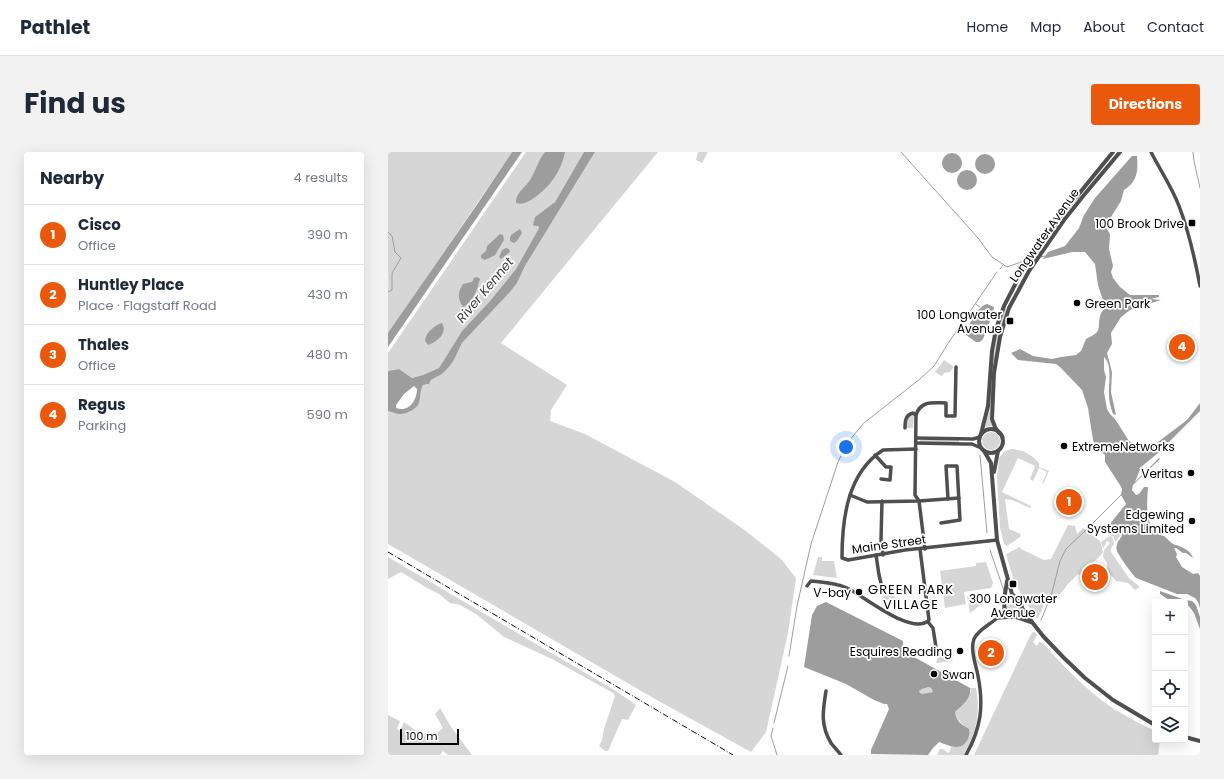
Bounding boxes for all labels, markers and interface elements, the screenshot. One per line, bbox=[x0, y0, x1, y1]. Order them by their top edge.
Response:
text: Pathlet bbox=[20, 14, 90, 41]
text: Home bbox=[966, 17, 1008, 37]
text: Map bbox=[1030, 17, 1061, 37]
text: About bbox=[1083, 17, 1125, 37]
text: Contact bbox=[1147, 17, 1204, 37]
text: Find us bbox=[24, 84, 126, 123]
button: Directions bbox=[1091, 84, 1200, 125]
text: Nearby bbox=[40, 166, 104, 190]
text: 4 results bbox=[294, 168, 348, 187]
street label: Longwater Avenue bbox=[1005, 185, 1083, 285]
text: Cisco bbox=[78, 214, 121, 235]
place label: 100 Brook Drive bbox=[1095, 215, 1184, 232]
marker: 100 Brook Drive bbox=[1187, 218, 1197, 228]
text: 1 bbox=[51, 225, 55, 244]
text: 390 m bbox=[307, 225, 348, 244]
text: Office bbox=[78, 236, 116, 255]
water label: River Kennet bbox=[452, 253, 518, 327]
text: Huntley Place bbox=[78, 274, 184, 295]
text: 2 bbox=[49, 285, 57, 304]
text: 430 m bbox=[307, 285, 348, 304]
place label: Green Park bbox=[1085, 295, 1151, 312]
text: Place · Flagstaff Road bbox=[78, 296, 217, 315]
marker: Green Park bbox=[1072, 298, 1082, 308]
place label: 100 Longwater Avenue bbox=[917, 306, 1003, 337]
marker: 100 Longwater Avenue bbox=[1005, 316, 1015, 326]
pin: 4 bbox=[1169, 332, 1195, 362]
text: Thales bbox=[78, 334, 129, 355]
text: 3 bbox=[49, 345, 57, 364]
text: 480 m bbox=[307, 345, 348, 364]
text: Office bbox=[78, 356, 116, 375]
text: Regus bbox=[78, 394, 126, 415]
text: 4 bbox=[49, 405, 57, 424]
text: 590 m bbox=[307, 405, 348, 424]
text: Parking bbox=[78, 416, 126, 435]
your location bbox=[836, 437, 856, 457]
place label: ExtremeNetworks bbox=[1072, 438, 1175, 455]
marker: ExtremeNetworks bbox=[1059, 441, 1069, 451]
place label: Veritas bbox=[1141, 465, 1183, 482]
marker: Veritas bbox=[1186, 468, 1196, 478]
pin: 1 bbox=[1056, 487, 1082, 517]
place label: Edgewing Systems Limited bbox=[1087, 506, 1184, 537]
marker: Edgewing Systems Limited bbox=[1187, 516, 1197, 526]
street label: Maine Street bbox=[851, 530, 927, 558]
pin: 3 bbox=[1082, 562, 1108, 592]
marker: 300 Longwater Avenue bbox=[1008, 579, 1018, 589]
district label: GREEN PARK VILLAGE bbox=[868, 580, 954, 614]
place label: V-bay bbox=[813, 584, 851, 601]
marker: V-bay bbox=[854, 587, 864, 597]
place label: 300 Longwater Avenue bbox=[969, 590, 1058, 621]
map controls bbox=[1152, 599, 1188, 743]
button: + bbox=[1152, 599, 1188, 635]
button: − bbox=[1152, 635, 1188, 671]
pin: 2 bbox=[978, 638, 1004, 668]
place label: Esquires Reading bbox=[850, 643, 952, 660]
marker: Esquires Reading bbox=[955, 646, 965, 656]
place label: Swan bbox=[942, 666, 975, 683]
marker: Swan bbox=[929, 669, 939, 679]
button: locate bbox=[1152, 671, 1188, 707]
button: layers bbox=[1152, 707, 1188, 743]
scale bar bbox=[400, 727, 459, 746]
text: 100 m bbox=[406, 728, 438, 744]

